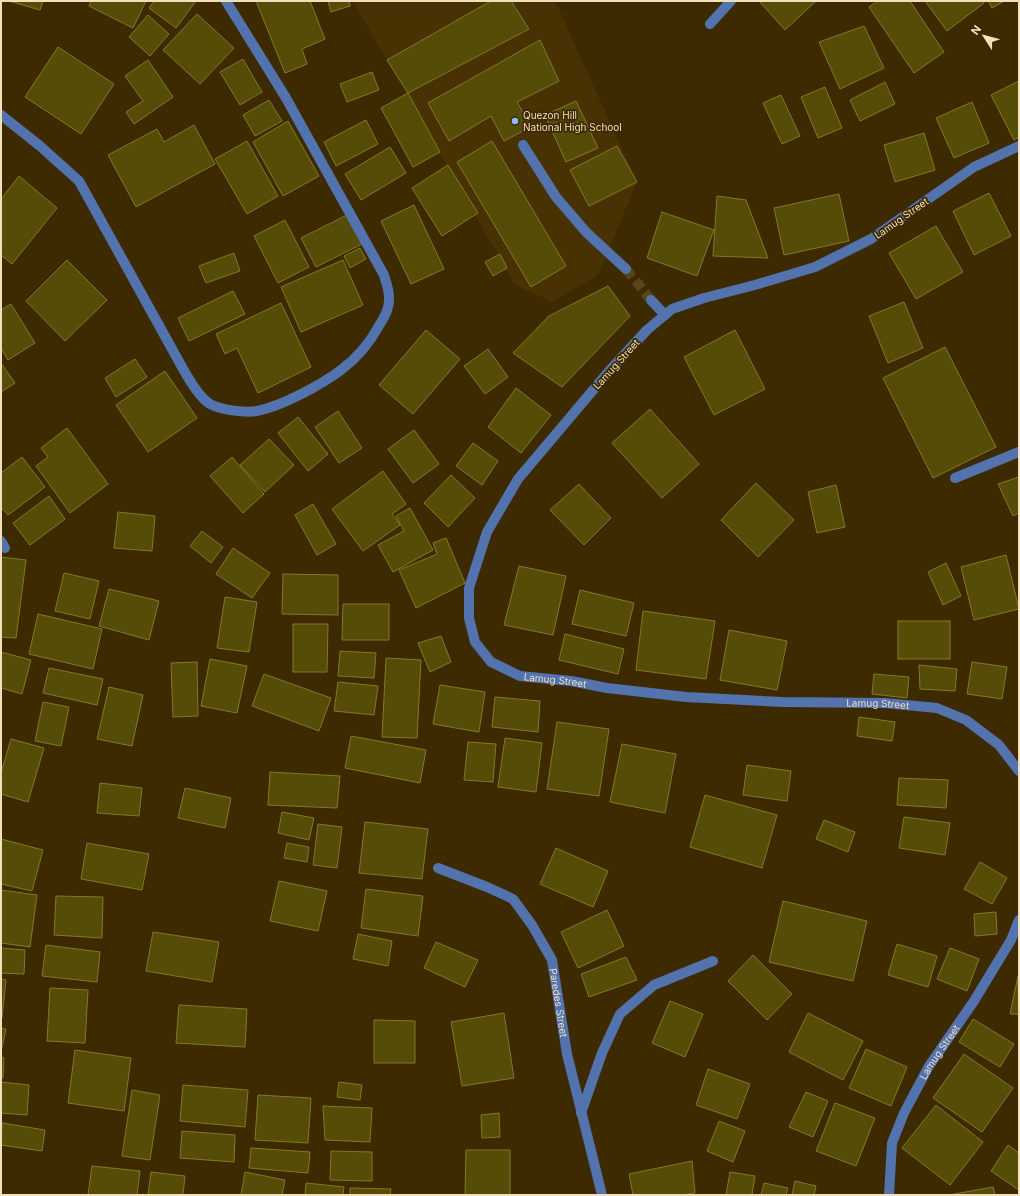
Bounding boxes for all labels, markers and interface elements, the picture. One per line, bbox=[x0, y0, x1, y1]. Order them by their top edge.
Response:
north arrow bbox=[964, 16, 1004, 56]
text: N bbox=[968, 23, 984, 38]
place label: Quezon Hill National High School bbox=[523, 109, 622, 133]
marker: Quezon Hill National High School bbox=[510, 116, 520, 126]
street label: Lamug Street bbox=[872, 195, 931, 241]
street label: Lamug Street bbox=[590, 336, 642, 391]
street label: Lamug Street bbox=[523, 670, 588, 690]
street label: Lamug Street bbox=[846, 697, 911, 711]
street label: Paredes Street bbox=[547, 967, 570, 1039]
street label: Lamug Street bbox=[917, 1022, 962, 1081]

